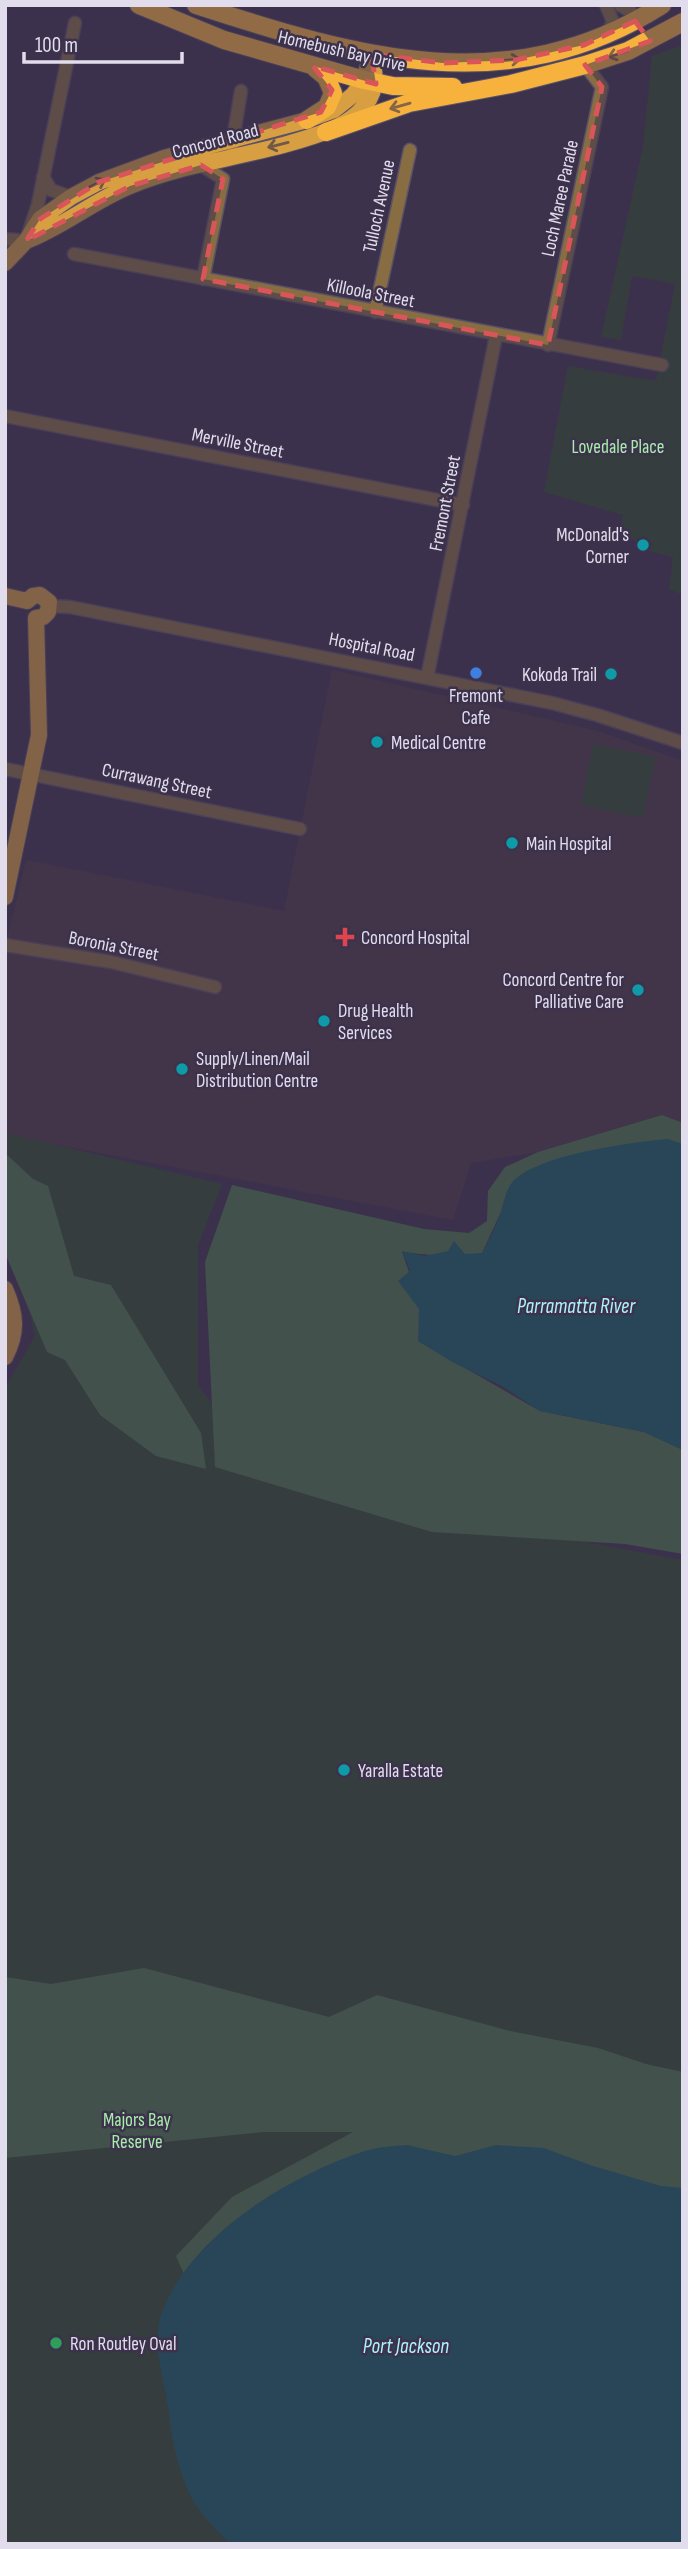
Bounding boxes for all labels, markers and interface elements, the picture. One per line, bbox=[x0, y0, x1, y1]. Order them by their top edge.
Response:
scale bar bbox=[24, 21, 182, 65]
street label: Homebush Bay Drive bbox=[276, 26, 408, 77]
text: 100 m bbox=[35, 33, 78, 58]
one-way arrow bbox=[607, 49, 629, 61]
one-way arrow bbox=[499, 53, 521, 66]
one-way arrow bbox=[390, 100, 412, 113]
street label: Concord Road bbox=[170, 119, 261, 164]
street label: Loch Maree Parade bbox=[537, 138, 584, 259]
one-way arrow bbox=[267, 139, 290, 152]
street label: Tulloch Avenue bbox=[358, 158, 401, 255]
one-way arrow bbox=[85, 177, 106, 190]
street label: Killoola Street bbox=[325, 274, 417, 313]
street label: Merville Street bbox=[190, 423, 286, 464]
park label: Lovedale Place bbox=[572, 436, 664, 459]
street label: Fremont Street bbox=[425, 453, 466, 553]
place label: McDonald's Corner bbox=[556, 524, 630, 569]
marker: McDonald's Corner bbox=[635, 537, 651, 553]
street label: Hospital Road bbox=[327, 628, 417, 667]
place label: Kokoda Trail bbox=[522, 664, 597, 687]
marker: Fremont Cafe bbox=[468, 665, 484, 681]
marker: Kokoda Trail bbox=[603, 666, 619, 682]
place label: Fremont Cafe bbox=[449, 685, 503, 730]
place label: Medical Centre bbox=[391, 732, 486, 755]
marker: Medical Centre bbox=[369, 734, 385, 750]
street label: Currawang Street bbox=[100, 759, 214, 804]
place label: Main Hospital bbox=[526, 833, 612, 856]
marker: Main Hospital bbox=[504, 835, 520, 851]
street label: Boronia Street bbox=[67, 926, 161, 967]
marker: Concord Hospital bbox=[335, 927, 355, 947]
place label: Concord Hospital bbox=[361, 927, 470, 950]
place label: Concord Centre for Palliative Care bbox=[502, 969, 625, 1014]
marker: Concord Centre for Palliative Care bbox=[630, 982, 646, 998]
place label: Drug Health Services bbox=[338, 1000, 413, 1045]
marker: Drug Health Services bbox=[316, 1013, 332, 1029]
place label: Supply/Linen/Mail Distribution Centre bbox=[196, 1048, 318, 1093]
marker: Supply/Linen/Mail Distribution Centre bbox=[174, 1061, 190, 1077]
water label: Parramatta River bbox=[517, 1294, 636, 1319]
place label: Yaralla Estate bbox=[358, 1760, 443, 1783]
marker: Yaralla Estate bbox=[336, 1762, 352, 1778]
park label: Majors Bay Reserve bbox=[103, 2109, 172, 2154]
place label: Ron Routley Oval bbox=[70, 2333, 176, 2356]
water label: Port Jackson bbox=[363, 2334, 449, 2359]
marker: Ron Routley Oval bbox=[48, 2335, 64, 2351]

